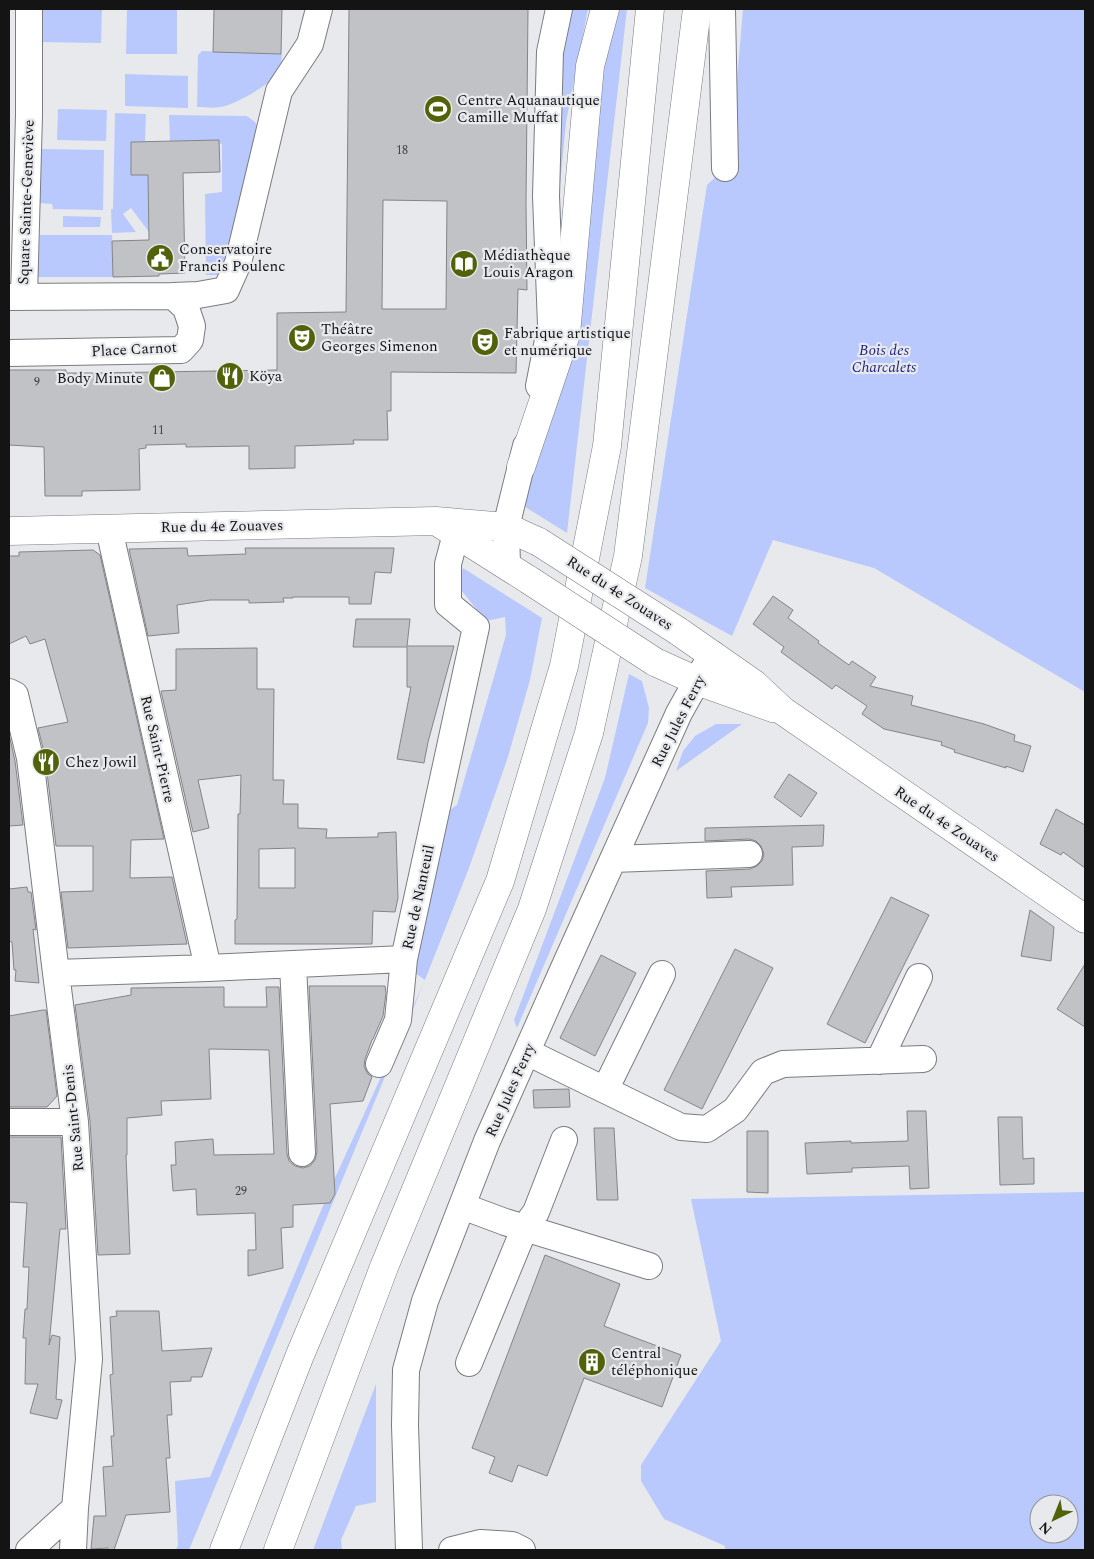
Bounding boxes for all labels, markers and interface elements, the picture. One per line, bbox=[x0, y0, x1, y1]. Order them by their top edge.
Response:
place label: Centre Aquanautique Camille Muffat bbox=[457, 89, 600, 129]
sports icon: Centre Aquanautique Camille Muffat bbox=[423, 94, 453, 124]
street label: Square Sainte-Geneviève bbox=[12, 119, 41, 285]
house number: 18 bbox=[396, 141, 408, 160]
place label: Conservatoire Francis Poulenc bbox=[179, 238, 285, 278]
public building icon: Conservatoire Francis Poulenc bbox=[145, 243, 175, 273]
place label: Médiathèque Louis Aragon bbox=[483, 244, 574, 284]
library icon: Médiathèque Louis Aragon bbox=[449, 249, 479, 279]
place label: Théâtre Georges Simenon bbox=[321, 318, 438, 358]
place label: Fabrique artistique et numérique bbox=[504, 322, 631, 362]
theatre icon: Théâtre Georges Simenon bbox=[287, 323, 317, 353]
theatre icon: Fabrique artistique et numérique bbox=[470, 327, 500, 357]
street label: Place Carnot bbox=[91, 336, 177, 363]
park label: Bois des Charcalets bbox=[852, 339, 917, 379]
restaurant icon: Köya bbox=[215, 361, 245, 391]
shop icon: Body Minute bbox=[147, 363, 177, 393]
place label: Köya bbox=[249, 365, 283, 388]
place label: Body Minute bbox=[57, 367, 143, 390]
house number: 9 bbox=[34, 373, 40, 392]
house number: 11 bbox=[152, 421, 164, 440]
street label: Rue du 4e Zouaves bbox=[161, 514, 283, 539]
street label: Rue du 4e Zouaves bbox=[562, 550, 677, 636]
street label: Rue Jules Ferry bbox=[645, 671, 712, 771]
street label: Rue Saint-Pierre bbox=[134, 693, 181, 805]
restaurant icon: Chez Jowil bbox=[31, 747, 61, 777]
place label: Chez Jowil bbox=[65, 751, 137, 774]
street label: Rue du 4e Zouaves bbox=[889, 781, 1004, 868]
street label: Rue de Nanteuil bbox=[396, 843, 441, 952]
street label: Rue Jules Ferry bbox=[480, 1039, 542, 1141]
street label: Rue Saint-Denis bbox=[56, 1063, 91, 1173]
house number: 29 bbox=[235, 1182, 247, 1201]
place label: Central téléphonique bbox=[611, 1342, 698, 1382]
building icon: Central téléphonique bbox=[577, 1347, 607, 1377]
north arrow bbox=[1029, 1494, 1079, 1544]
text: N bbox=[1034, 1517, 1057, 1540]

